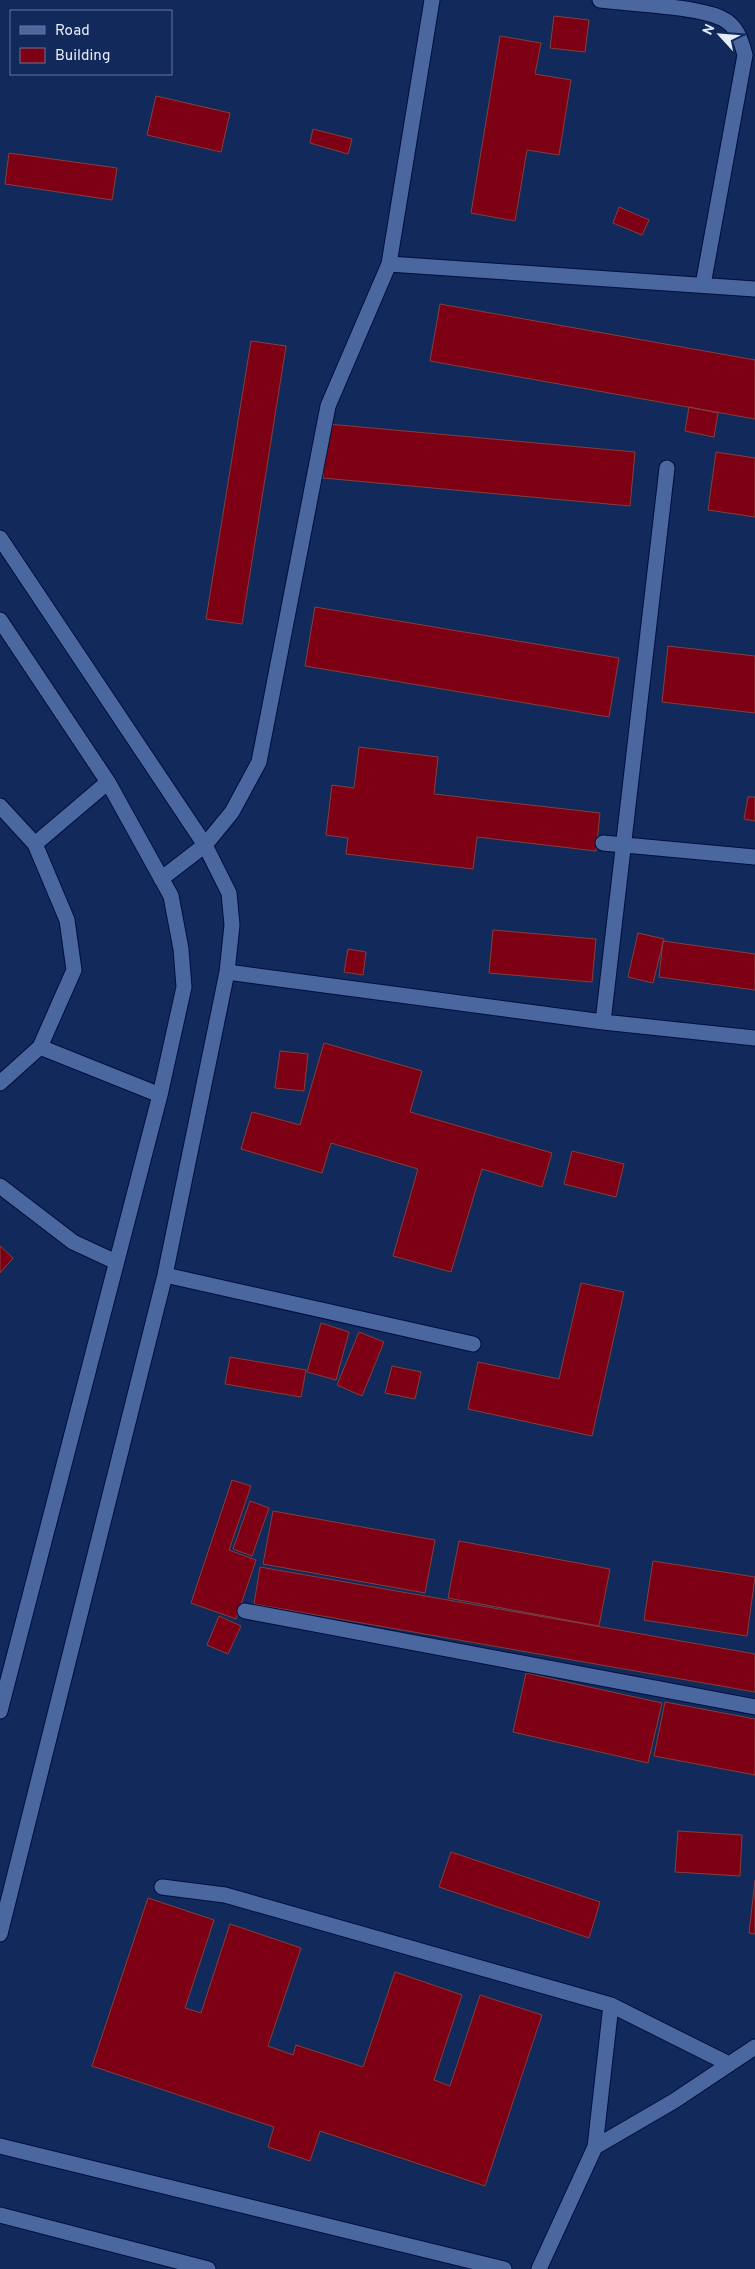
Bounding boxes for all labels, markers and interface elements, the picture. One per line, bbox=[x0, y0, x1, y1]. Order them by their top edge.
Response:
legend bbox=[10, 10, 172, 75]
north arrow bbox=[695, 10, 745, 60]
text: Road bbox=[55, 22, 90, 41]
text: N bbox=[700, 22, 720, 38]
text: Building bbox=[55, 47, 110, 66]

